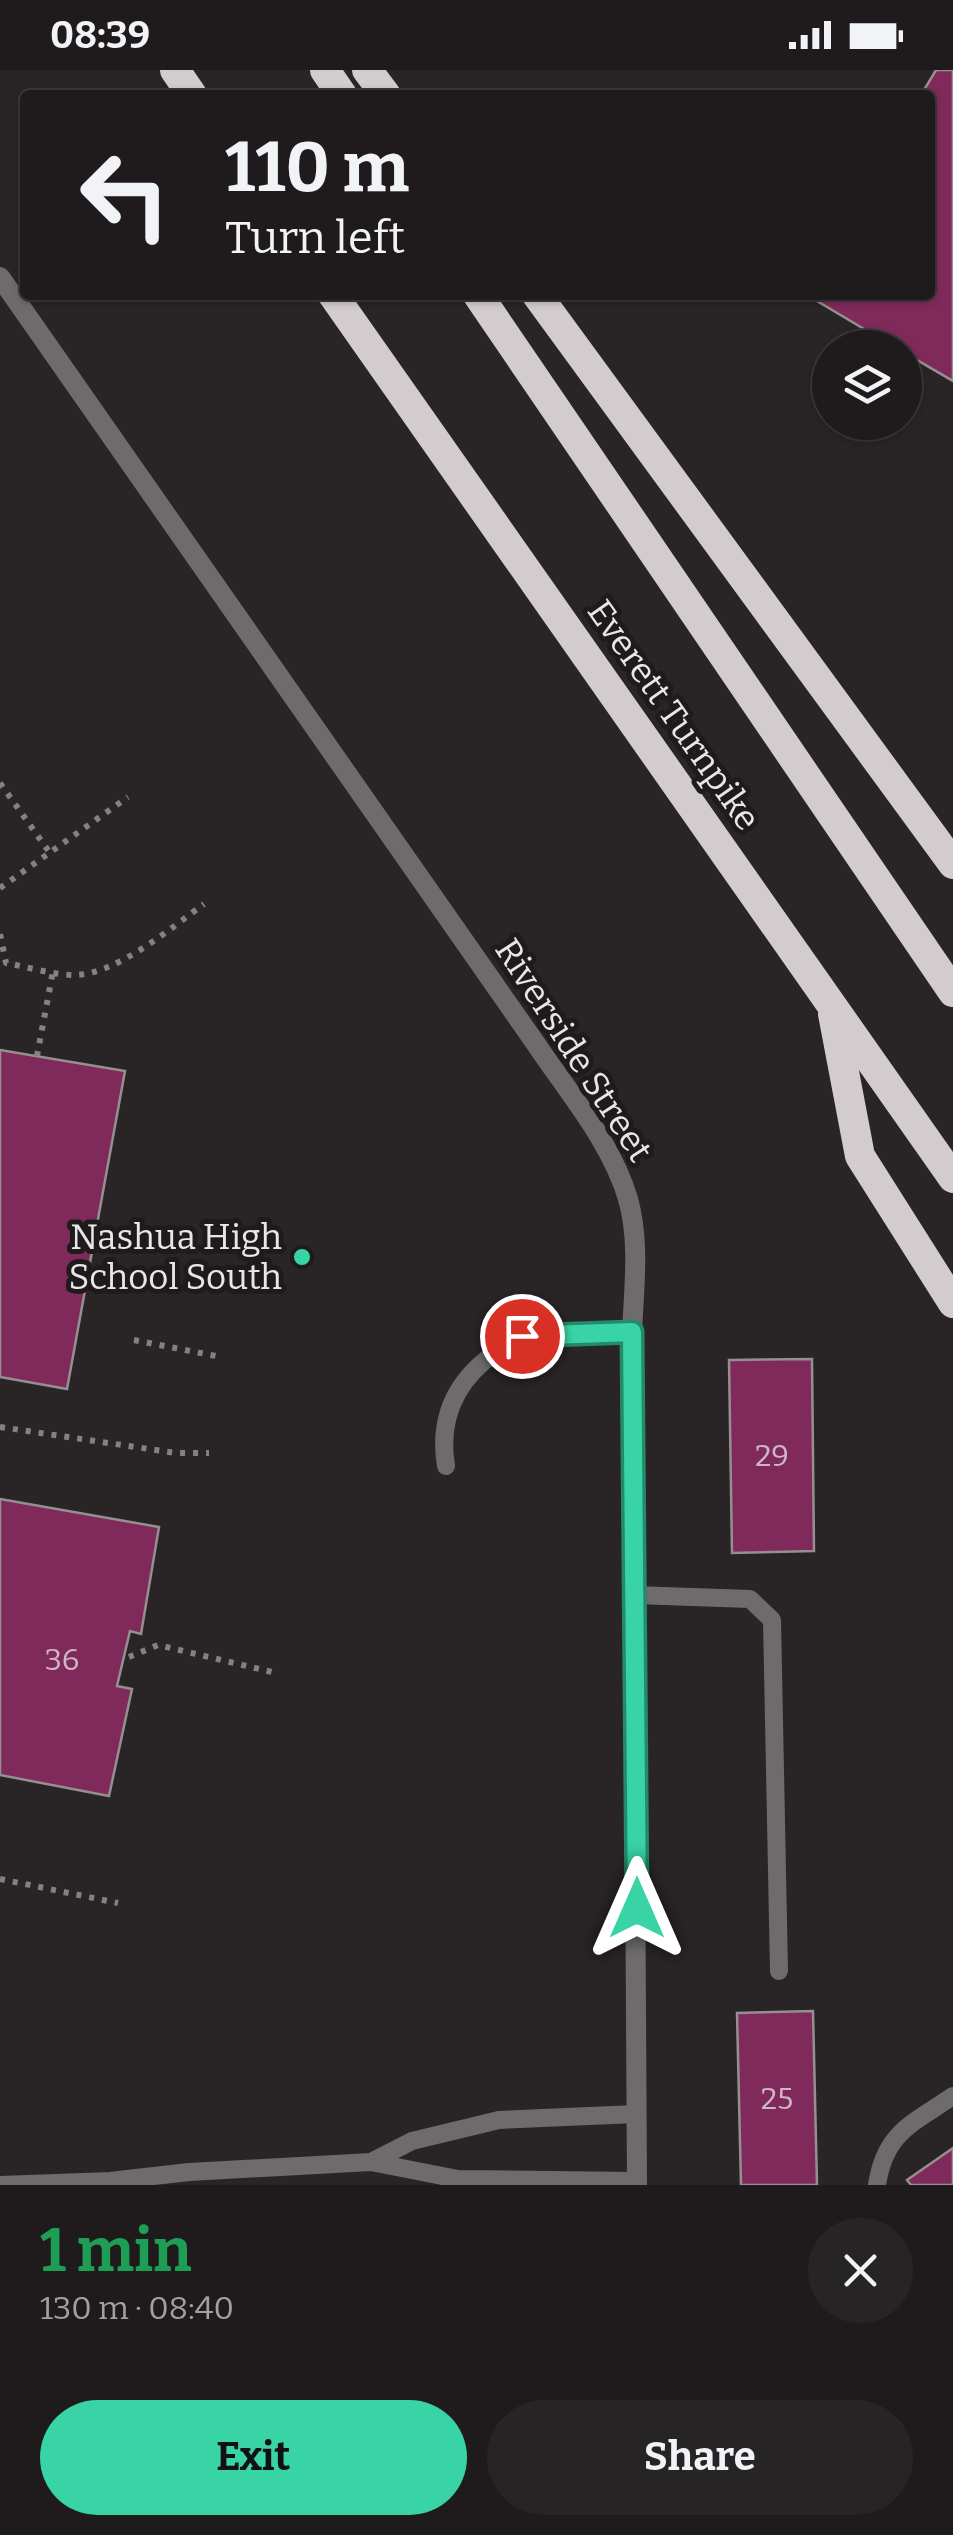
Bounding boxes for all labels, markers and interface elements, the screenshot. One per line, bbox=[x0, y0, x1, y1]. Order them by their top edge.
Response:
text: 08:39 bbox=[50, 12, 150, 58]
text: 110 m bbox=[225, 126, 409, 210]
icon: left bbox=[60, 130, 190, 260]
text: Turn left bbox=[225, 211, 405, 265]
map controls bbox=[812, 330, 922, 440]
button: layers bbox=[812, 330, 922, 440]
street label: Everett Turnpike bbox=[579, 592, 769, 838]
street label: Riverside Street bbox=[486, 931, 662, 1170]
place label: Nashua High School South bbox=[69, 1216, 282, 1298]
marker: Nashua High School South bbox=[291, 1246, 313, 1268]
pin bbox=[480, 1294, 565, 1379]
icon: arrive bbox=[495, 1309, 550, 1364]
house number: 29 bbox=[755, 1438, 789, 1474]
house number: 36 bbox=[45, 1642, 79, 1678]
position arrow bbox=[585, 1856, 689, 1960]
house number: 25 bbox=[761, 2081, 793, 2117]
text: 1 min bbox=[40, 2215, 192, 2287]
button: close bbox=[808, 2218, 913, 2323]
text: 130 m · 08:40 bbox=[40, 2289, 234, 2327]
button: Exit bbox=[40, 2400, 467, 2515]
button: Share bbox=[487, 2400, 913, 2515]

